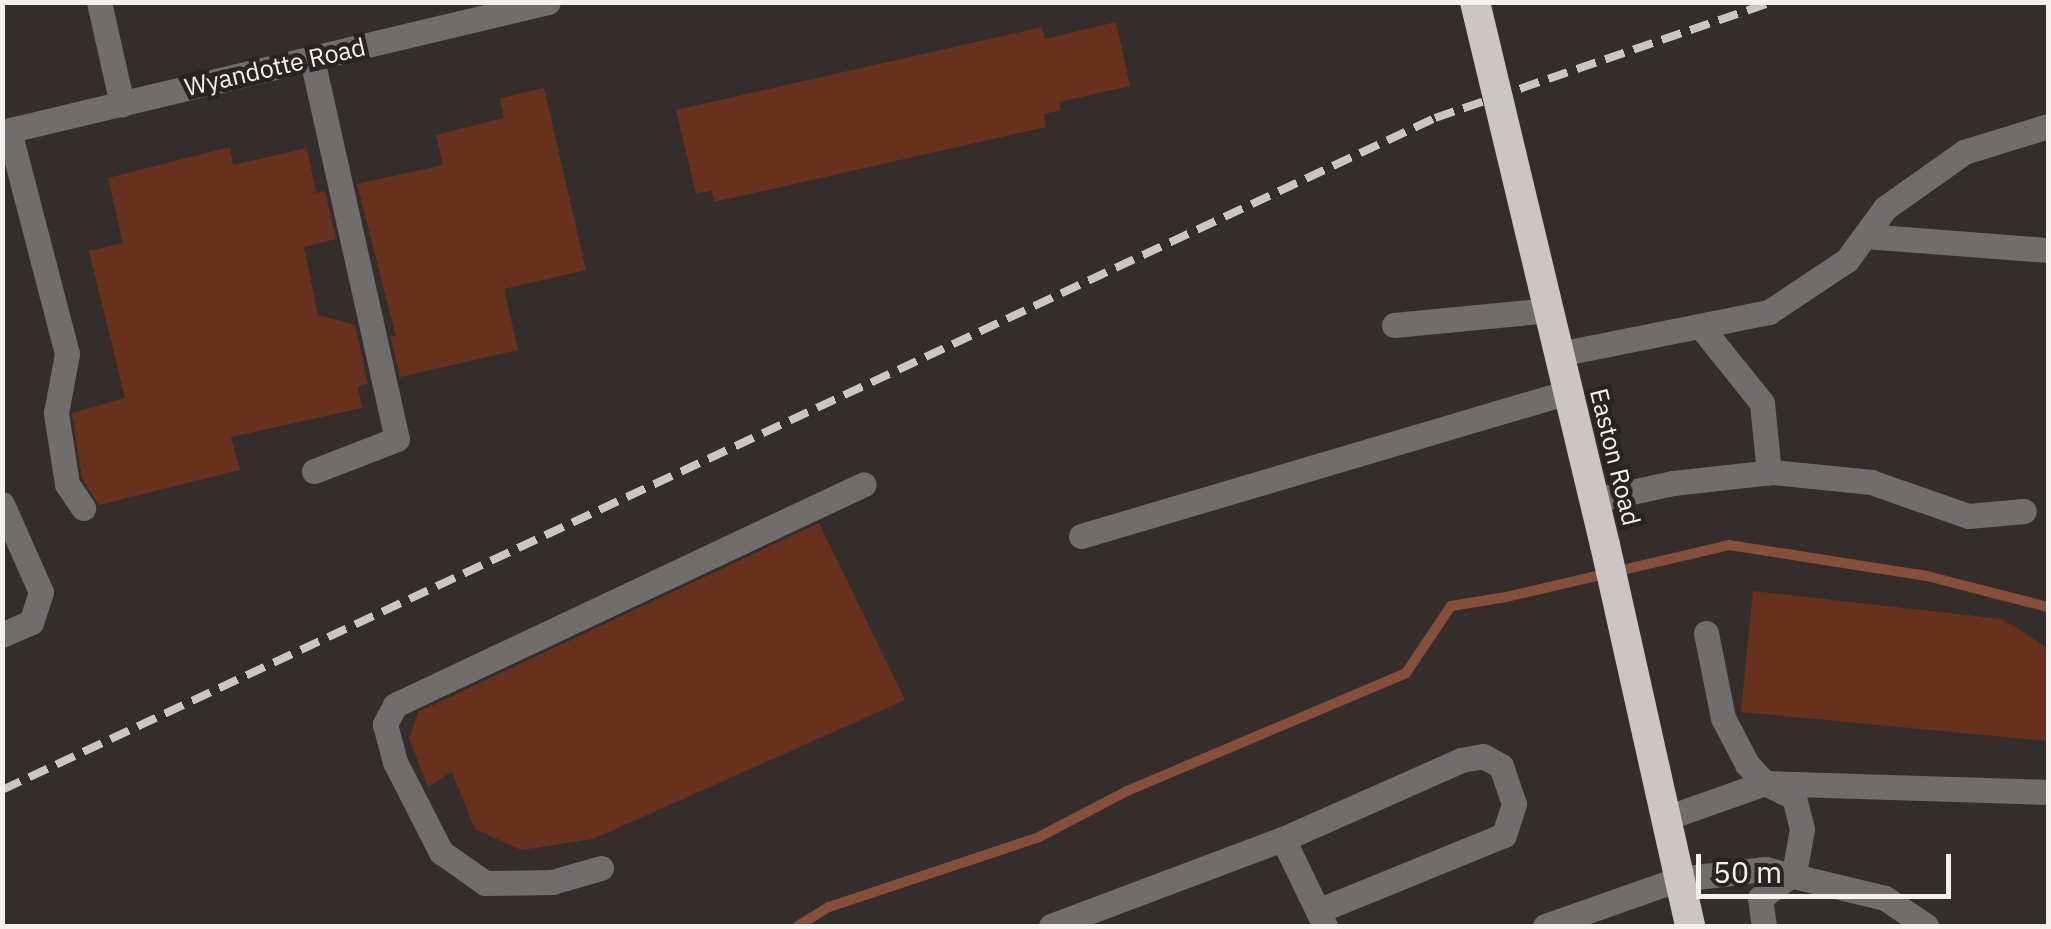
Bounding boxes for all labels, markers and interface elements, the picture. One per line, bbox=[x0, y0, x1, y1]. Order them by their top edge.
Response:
street label: Wyandotte Road bbox=[182, 32, 368, 102]
street label: Easton Road bbox=[1583, 385, 1647, 529]
scale bar bbox=[1701, 834, 1956, 896]
text: 50 m bbox=[1713, 852, 1782, 891]

